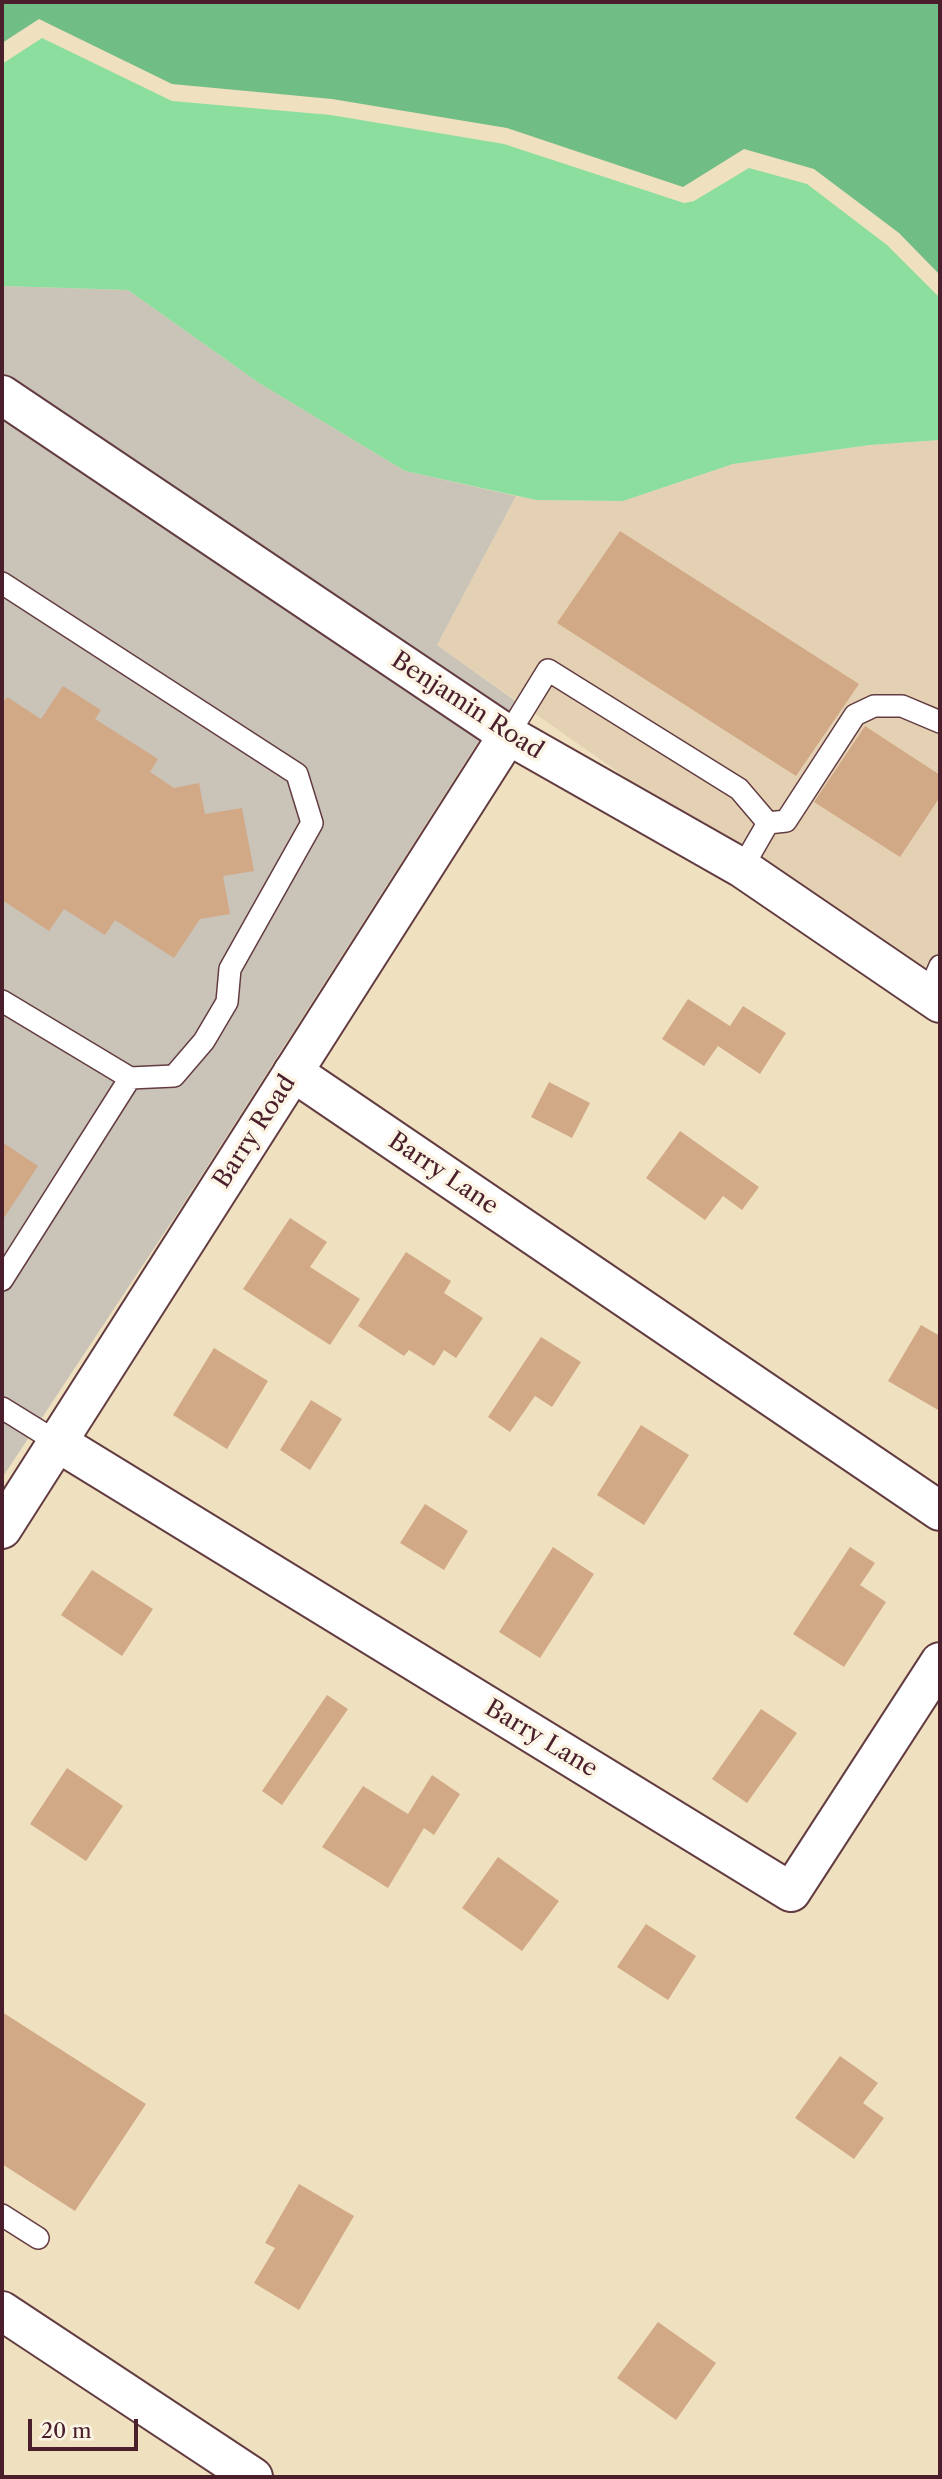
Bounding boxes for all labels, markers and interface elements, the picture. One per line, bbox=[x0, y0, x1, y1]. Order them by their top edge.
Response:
street label: Benjamin Road bbox=[386, 646, 548, 766]
street label: Barry Road bbox=[208, 1070, 302, 1194]
street label: Barry Lane bbox=[383, 1127, 503, 1221]
street label: Barry Lane bbox=[479, 1694, 603, 1784]
scale bar bbox=[32, 2406, 142, 2450]
text: 20 m bbox=[41, 2418, 92, 2443]

